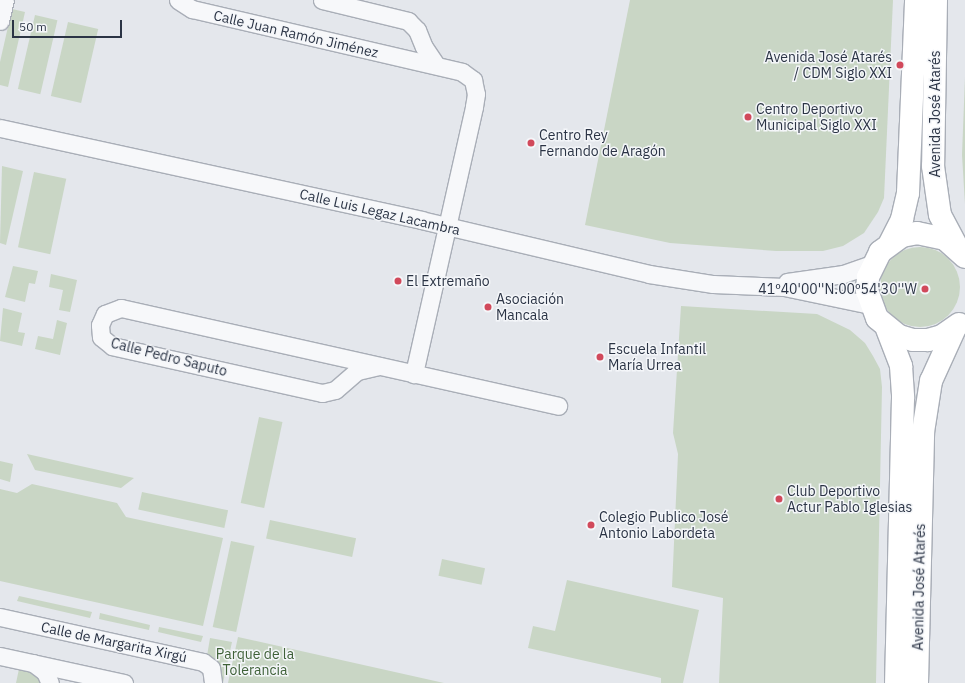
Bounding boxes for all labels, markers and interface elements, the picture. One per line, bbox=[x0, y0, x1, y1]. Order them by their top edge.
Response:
street label: Calle Juan Ramón Jiménez bbox=[212, 7, 380, 61]
scale bar bbox=[14, 12, 124, 38]
text: 50 m bbox=[19, 19, 47, 34]
place label: Avenida José Atarés / CDM Siglo XXI bbox=[765, 49, 892, 82]
street label: Avenida José Atarés bbox=[927, 50, 943, 178]
marker: Avenida José Atarés / CDM Siglo XXI bbox=[895, 60, 905, 70]
place label: Centro Deportivo Municipal Siglo XXI bbox=[756, 101, 877, 134]
marker: Centro Deportivo Municipal Siglo XXI bbox=[743, 112, 753, 122]
place label: Centro Rey Fernando de Aragón bbox=[539, 127, 666, 160]
marker: Centro Rey Fernando de Aragón bbox=[526, 138, 536, 148]
street label: Calle Luis Legaz Lacambra bbox=[298, 185, 462, 239]
place label: El Extremaño bbox=[406, 273, 490, 289]
marker: El Extremaño bbox=[393, 276, 403, 286]
place label: 41º40'00''N.00º54'30''W bbox=[758, 281, 917, 297]
marker: 41º40'00''N.00º54'30''W bbox=[920, 284, 930, 294]
place label: Asociación Mancala bbox=[496, 291, 564, 324]
marker: Asociación Mancala bbox=[483, 302, 493, 312]
street label: Calle Pedro Saputo bbox=[109, 334, 229, 380]
place label: Escuela Infantil María Urrea bbox=[608, 341, 706, 374]
marker: Escuela Infantil María Urrea bbox=[595, 352, 605, 362]
place label: Club Deportivo Actur Pablo Iglesias bbox=[787, 483, 912, 516]
marker: Club Deportivo Actur Pablo Iglesias bbox=[774, 494, 784, 504]
place label: Colegio Publico José Antonio Labordeta bbox=[599, 509, 729, 542]
marker: Colegio Publico José Antonio Labordeta bbox=[586, 520, 596, 530]
street label: Avenida José Atarés bbox=[909, 523, 929, 651]
street label: Calle de Margarita Xirgú bbox=[39, 618, 189, 666]
park label: Parque de la Tolerancia bbox=[216, 646, 294, 678]

